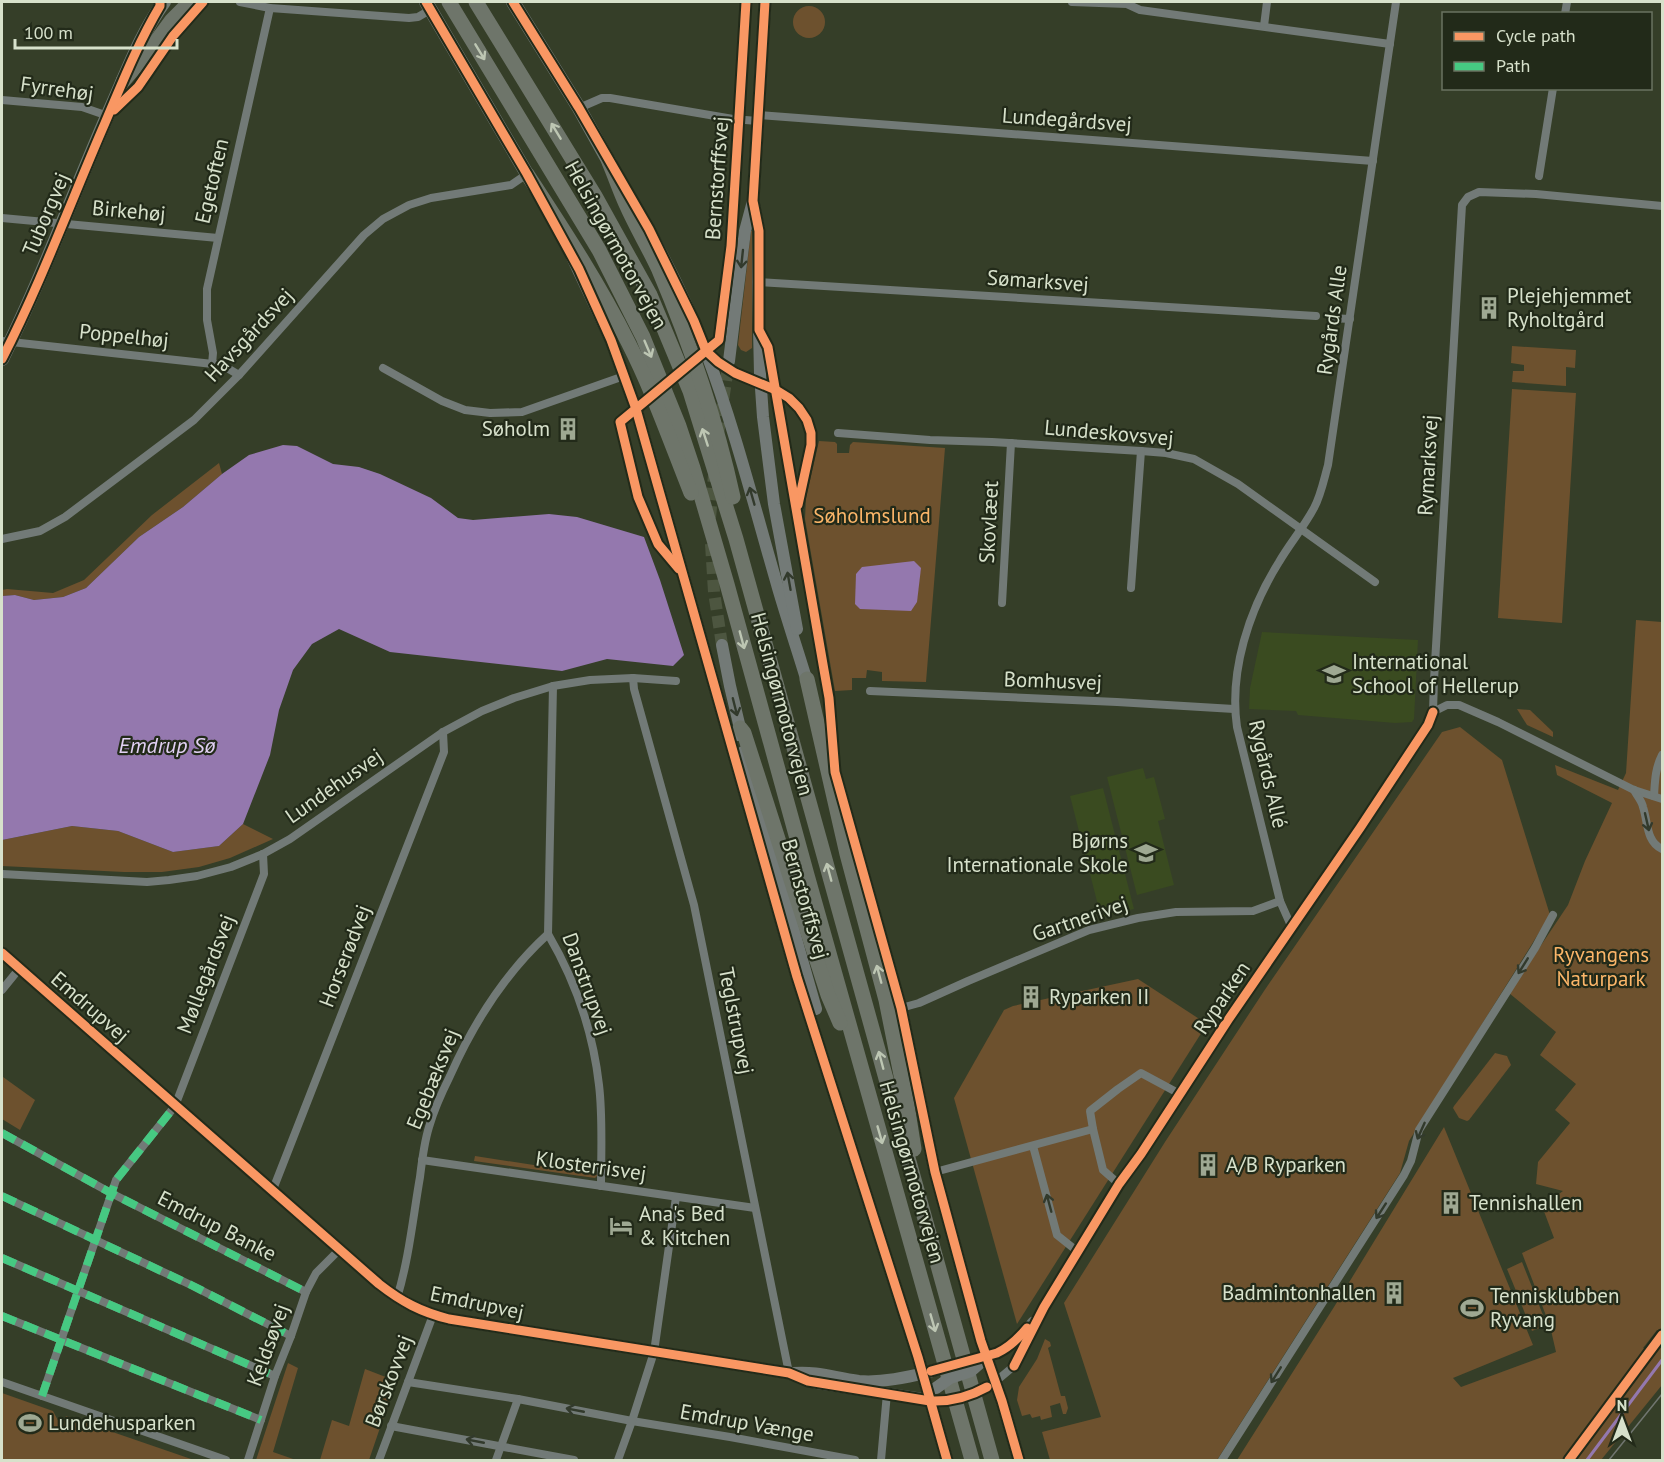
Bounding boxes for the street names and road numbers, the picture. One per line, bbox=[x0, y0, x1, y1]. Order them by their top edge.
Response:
street label: Fyrrehøj bbox=[19, 70, 96, 107]
street label: Lundegårdsvej bbox=[1001, 101, 1133, 138]
street label: Bernstorffsvej bbox=[699, 115, 734, 241]
street label: Egetoften bbox=[189, 136, 234, 226]
street label: Helsingørmotorvejen bbox=[559, 156, 674, 334]
street label: Tuborgvej bbox=[16, 168, 75, 260]
street label: Birkehøj bbox=[91, 194, 167, 227]
street label: Sømarksvej bbox=[986, 263, 1090, 298]
street label: Rygårds Alle bbox=[1310, 263, 1353, 377]
street label: Havsgårdsvej bbox=[198, 282, 299, 387]
street label: Poppelhøj bbox=[78, 317, 170, 354]
street label: Lundeskovsvej bbox=[1043, 413, 1175, 452]
street label: Rymarksvej bbox=[1411, 414, 1444, 516]
street label: Skovlæet bbox=[973, 480, 1004, 564]
street label: Helsingørmotorvejen bbox=[745, 609, 820, 798]
street label: Bomhusvej bbox=[1003, 665, 1103, 696]
street label: Rygårds Allé bbox=[1243, 717, 1294, 831]
street label: Lundehusvej bbox=[280, 742, 388, 829]
street label: Bernstorffsvej bbox=[775, 835, 836, 962]
street label: Gartnerivej bbox=[1029, 890, 1131, 947]
street label: Horserødvej bbox=[313, 901, 376, 1011]
street label: Møllegårdsvej bbox=[170, 910, 241, 1037]
street label: Danstrupvej bbox=[556, 929, 619, 1039]
street label: Ryparken bbox=[1187, 956, 1256, 1039]
street label: Emdrupvej bbox=[45, 965, 135, 1048]
street label: Teglstrupvej bbox=[713, 965, 760, 1077]
street label: Egebæksvej bbox=[400, 1024, 465, 1133]
street label: Helsingørmotorvejen bbox=[874, 1078, 951, 1266]
street label: Klosterrisvej bbox=[534, 1144, 648, 1187]
street label: Emdrup Banke bbox=[153, 1184, 281, 1267]
street label: Emdrupvej bbox=[428, 1279, 527, 1326]
street label: Keldsøvej bbox=[240, 1300, 295, 1390]
street label: Børskovvej bbox=[359, 1331, 418, 1431]
street label: Emdrup Vænge bbox=[678, 1397, 816, 1448]

